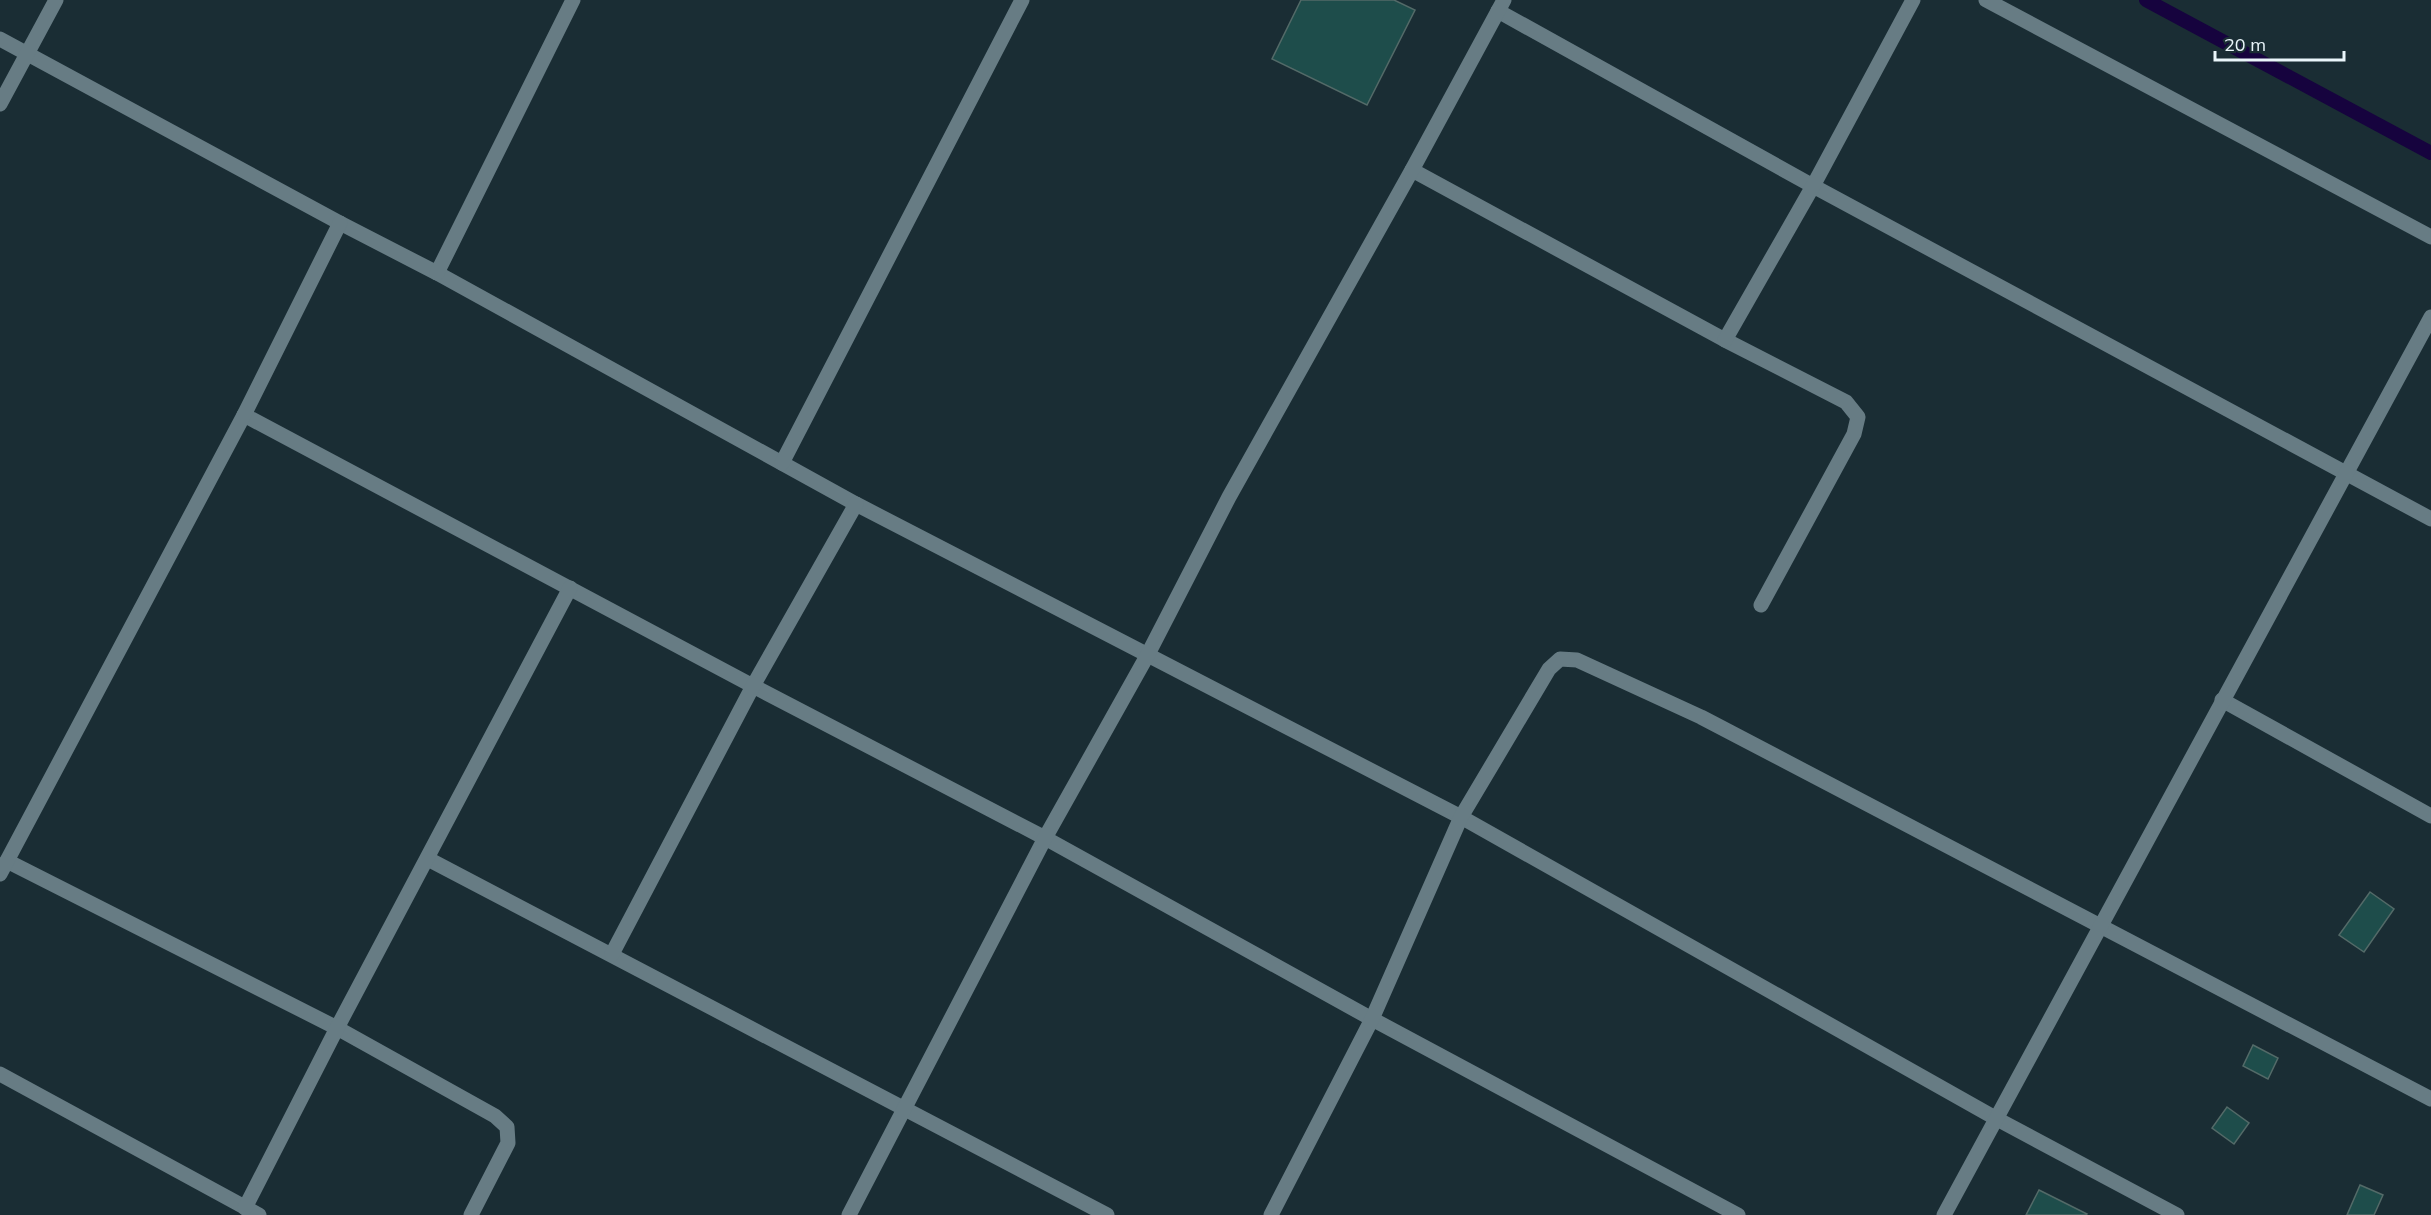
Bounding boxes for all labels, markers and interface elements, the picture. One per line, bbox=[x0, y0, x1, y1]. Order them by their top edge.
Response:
scale bar bbox=[2215, 24, 2344, 62]
text: 20 m bbox=[2224, 33, 2266, 56]

